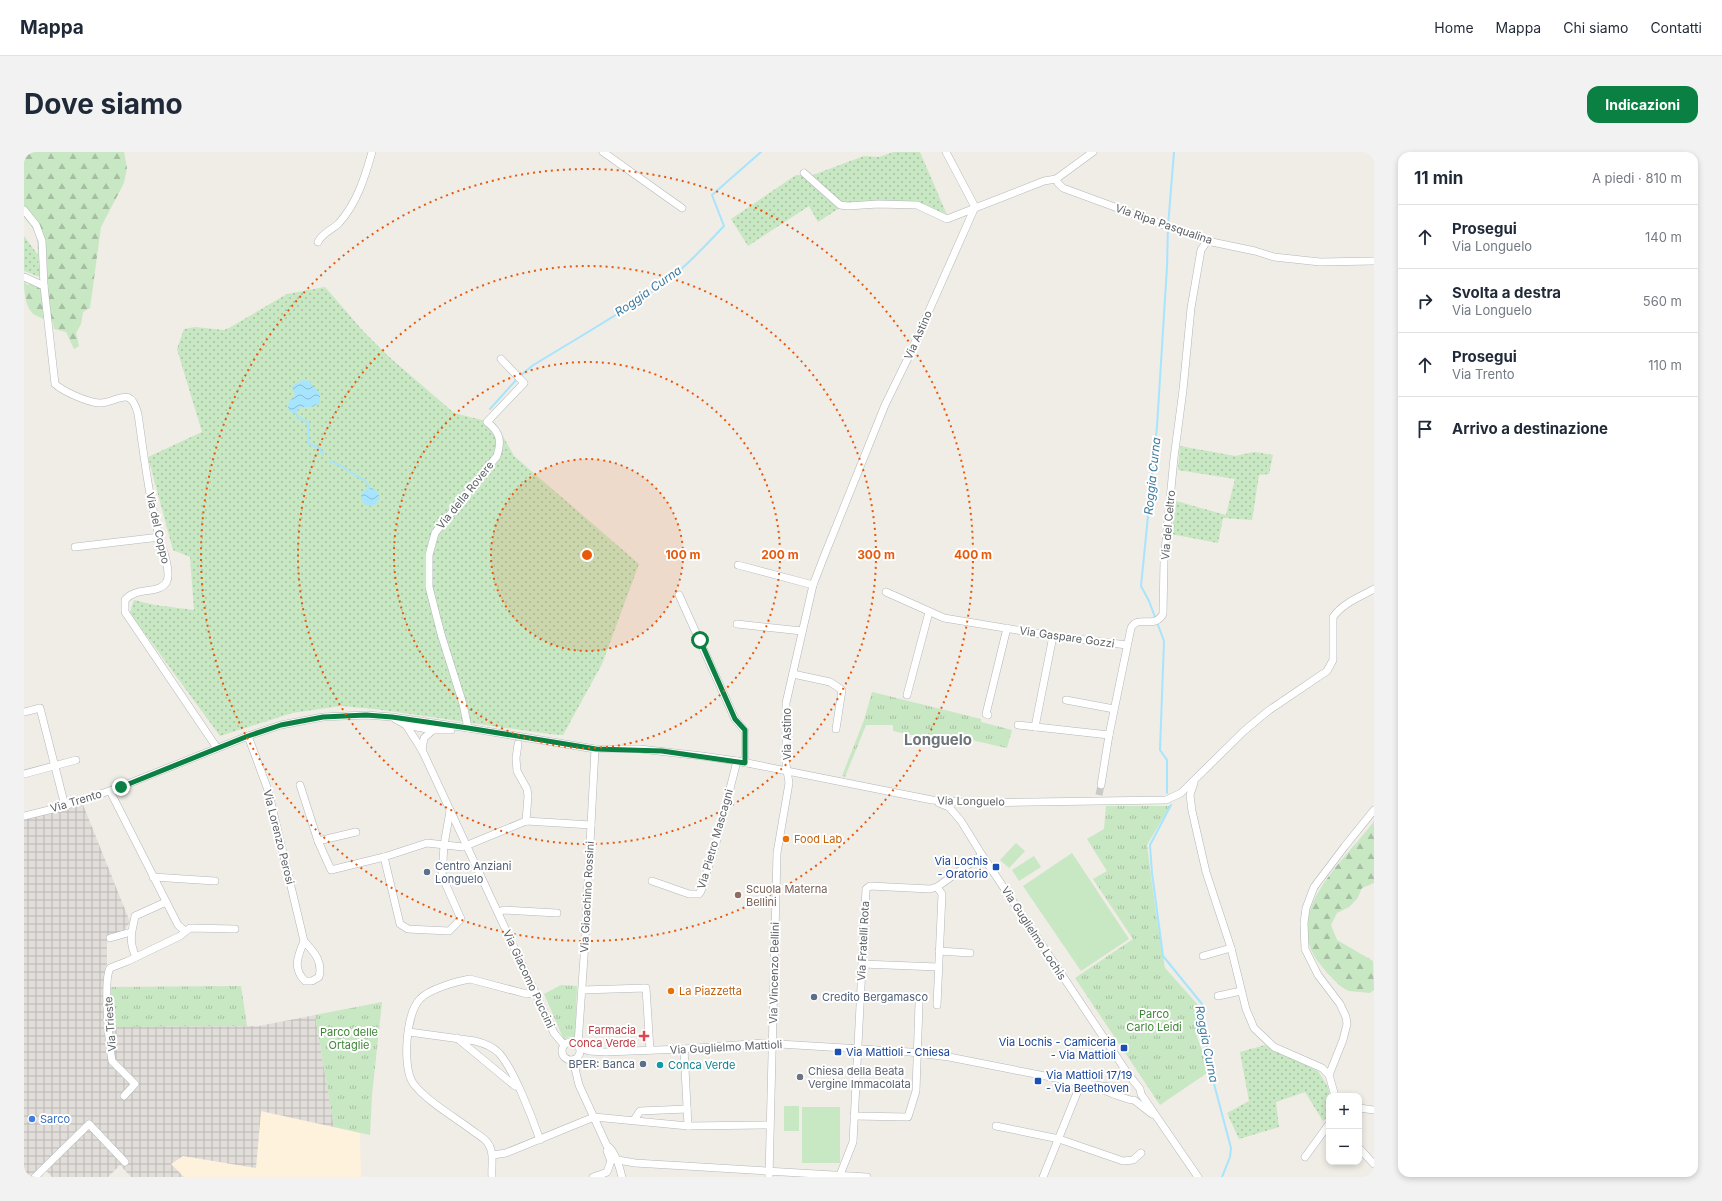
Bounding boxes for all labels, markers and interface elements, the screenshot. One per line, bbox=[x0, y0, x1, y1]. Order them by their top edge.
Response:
text: Mappa bbox=[20, 16, 84, 39]
text: Home bbox=[1434, 19, 1474, 36]
text: Mappa bbox=[1496, 19, 1541, 36]
text: Chi siamo bbox=[1563, 19, 1628, 36]
text: Contatti bbox=[1650, 19, 1702, 36]
button: Indicazioni bbox=[1587, 86, 1698, 123]
text: Dove siamo bbox=[24, 87, 183, 121]
text: 11 min bbox=[1414, 168, 1463, 188]
text: A piedi · 810 m bbox=[1592, 170, 1682, 186]
street label: Via Ripa Pasqualina bbox=[1114, 201, 1214, 247]
text: Prosegui bbox=[1452, 219, 1517, 238]
icon: ahead bbox=[1414, 226, 1436, 248]
text: 140 m bbox=[1645, 229, 1682, 245]
text: Via Longuelo bbox=[1452, 238, 1532, 254]
water label: Roggia Curna bbox=[612, 262, 684, 320]
text: Svolta a destra bbox=[1452, 283, 1561, 302]
icon: right bbox=[1414, 290, 1436, 312]
text: 560 m bbox=[1643, 293, 1682, 309]
text: Via Longuelo bbox=[1452, 302, 1532, 318]
street label: Via Astino bbox=[901, 308, 935, 362]
text: Prosegui bbox=[1452, 347, 1517, 366]
icon: ahead bbox=[1414, 354, 1436, 376]
text: 110 m bbox=[1648, 357, 1682, 373]
text: Via Trento bbox=[1452, 366, 1515, 382]
icon: arrive bbox=[1414, 418, 1436, 440]
text: Arrivo a destinazione bbox=[1452, 419, 1608, 438]
water label: Roggia Curna bbox=[1140, 436, 1164, 516]
street label: Via della Rovere bbox=[433, 458, 497, 532]
street label: Via del Celtro bbox=[1158, 489, 1178, 560]
street label: Via del Coppo bbox=[143, 491, 173, 566]
text: 100 m bbox=[665, 547, 701, 562]
text: 200 m bbox=[761, 547, 799, 562]
text: 300 m bbox=[857, 547, 895, 562]
text: 400 m bbox=[954, 547, 992, 562]
centre of rings bbox=[580, 548, 594, 562]
street label: Via Gaspare Gozzi bbox=[1019, 623, 1115, 651]
route start bbox=[691, 631, 709, 649]
street label: Via Astino bbox=[780, 707, 794, 760]
district label: Longuelo bbox=[904, 730, 972, 749]
route end bbox=[112, 778, 130, 796]
street label: Via Trento bbox=[49, 786, 104, 815]
street label: Via Pietro Mascagni bbox=[694, 787, 736, 891]
street label: Via Lorenzo Perosi bbox=[260, 788, 298, 886]
street label: Via Longuelo bbox=[937, 793, 1005, 809]
place label: Food Lab bbox=[794, 832, 842, 846]
marker: Food Lab bbox=[781, 834, 791, 844]
street label: Via Gioachino Rossini bbox=[577, 841, 597, 953]
place label: Via Lochis - Oratorio bbox=[934, 854, 988, 881]
place label: Centro Anziani Longuelo bbox=[435, 859, 511, 886]
marker: Via Lochis - Oratorio bbox=[991, 862, 1001, 872]
marker: Centro Anziani Longuelo bbox=[422, 867, 432, 877]
place label: Scuola Materna Bellini bbox=[746, 882, 827, 909]
street label: Via Guglielmo Lochis bbox=[999, 884, 1070, 983]
marker: Scuola Materna Bellini bbox=[733, 890, 743, 900]
street label: Via Fratelli Rota bbox=[854, 901, 872, 981]
street label: Via Vincenzo Bellini bbox=[766, 922, 782, 1024]
street label: Via Giacomo Puccini bbox=[500, 928, 558, 1030]
place label: La Piazzetta bbox=[679, 984, 742, 998]
marker: La Piazzetta bbox=[666, 986, 676, 996]
place label: Credito Bergamasco bbox=[822, 990, 928, 1004]
marker: Credito Bergamasco bbox=[809, 992, 819, 1002]
street label: Via Trieste bbox=[101, 996, 119, 1052]
water label: Roggia Curna bbox=[1192, 1004, 1222, 1084]
park label: Parco Carlo Leidi bbox=[1126, 1007, 1182, 1034]
place label: Farmacia Conca Verde bbox=[569, 1023, 636, 1050]
park label: Parco delle Ortaglie bbox=[320, 1025, 378, 1052]
marker: Farmacia Conca Verde bbox=[639, 1031, 649, 1041]
place label: Via Lochis - Camiceria - Via Mattioli bbox=[999, 1035, 1116, 1062]
street label: Via Guglielmo Mattioli bbox=[670, 1037, 782, 1057]
marker: Via Lochis - Camiceria - Via Mattioli bbox=[1119, 1043, 1129, 1053]
place label: Via Mattioli - Chiesa bbox=[846, 1045, 950, 1059]
marker: Via Mattioli - Chiesa bbox=[833, 1047, 843, 1057]
place label: BPER: Banca bbox=[568, 1057, 635, 1071]
place label: Conca Verde bbox=[668, 1058, 735, 1072]
marker: BPER: Banca bbox=[638, 1059, 648, 1069]
marker: Conca Verde bbox=[655, 1060, 665, 1070]
place label: Chiesa della Beata Vergine Immacolata bbox=[808, 1064, 911, 1091]
place label: Via Mattioli 17/19 - Via Beethoven bbox=[1046, 1068, 1132, 1095]
marker: Chiesa della Beata Vergine Immacolata bbox=[795, 1072, 805, 1082]
marker: Via Mattioli 17/19 - Via Beethoven bbox=[1033, 1076, 1043, 1086]
map controls bbox=[1326, 1093, 1362, 1165]
button: + bbox=[1326, 1093, 1362, 1129]
place label: Sarco bbox=[40, 1112, 70, 1126]
marker: Sarco bbox=[27, 1114, 37, 1124]
button: − bbox=[1326, 1129, 1362, 1165]

